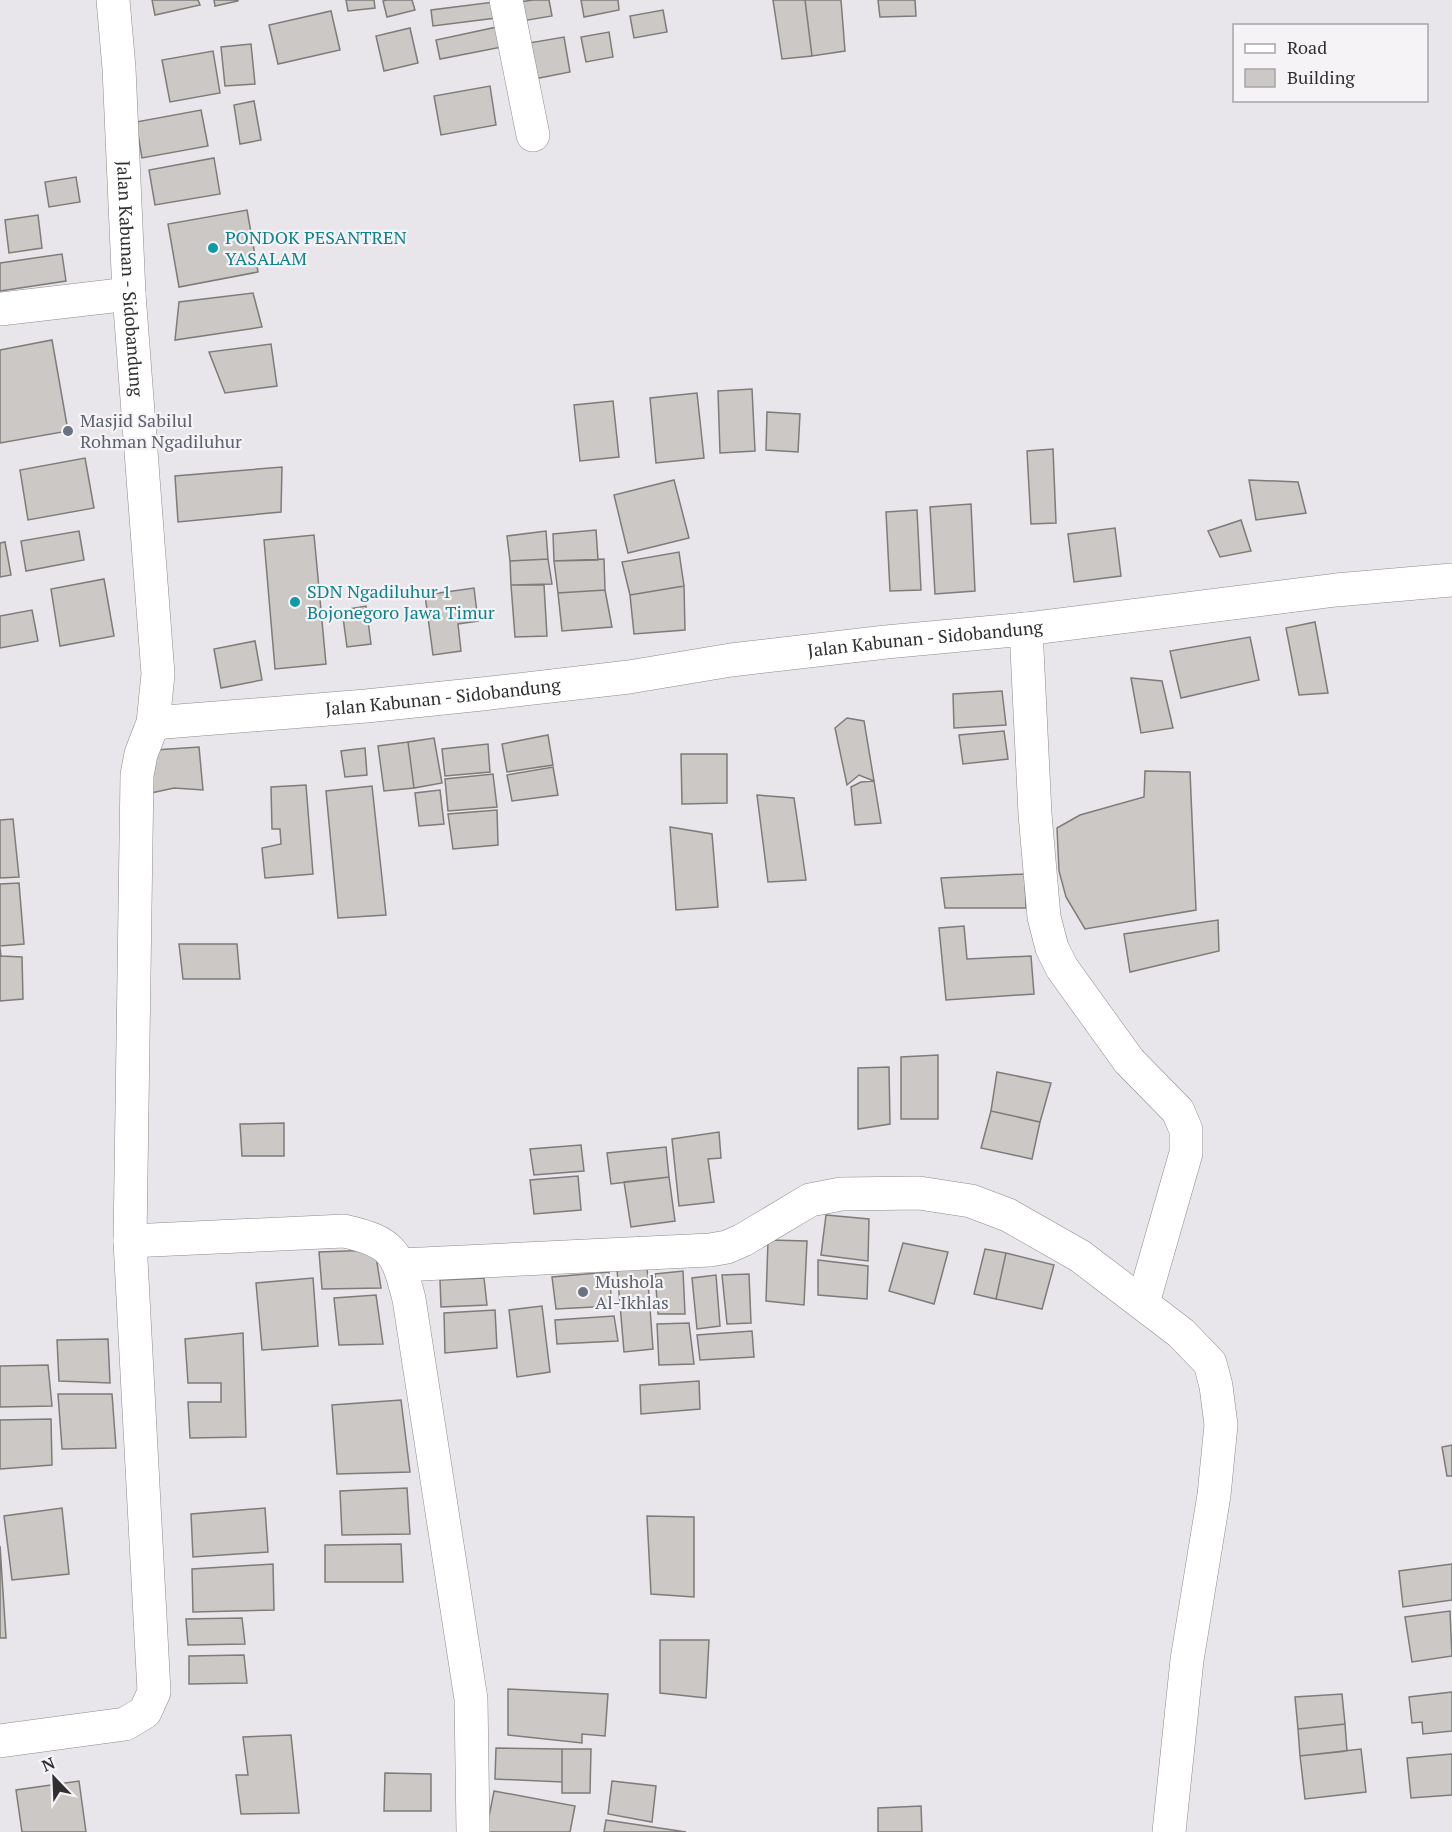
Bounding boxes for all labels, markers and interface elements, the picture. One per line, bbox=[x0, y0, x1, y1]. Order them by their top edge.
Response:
legend bbox=[1233, 24, 1428, 102]
text: Road bbox=[1287, 35, 1327, 59]
text: Building bbox=[1287, 65, 1355, 89]
street label: Jalan Kabunan - Sidobandung bbox=[112, 160, 150, 398]
place label: PONDOK PESANTREN YASALAM bbox=[225, 225, 407, 270]
marker: PONDOK PESANTREN YASALAM bbox=[206, 241, 220, 255]
place label: Masjid Sabilul Rohman Ngadiluhur bbox=[80, 408, 242, 453]
marker: Masjid Sabilul Rohman Ngadiluhur bbox=[61, 424, 75, 438]
place label: SDN Ngadiluhur 1 Bojonegoro Jawa Timur bbox=[307, 579, 495, 624]
marker: SDN Ngadiluhur 1 Bojonegoro Jawa Timur bbox=[288, 595, 302, 609]
street label: Jalan Kabunan - Sidobandung bbox=[806, 614, 1045, 662]
street label: Jalan Kabunan - Sidobandung bbox=[324, 672, 562, 720]
place label: Mushola Al-Ikhlas bbox=[595, 1269, 669, 1314]
marker: Mushola Al-Ikhlas bbox=[576, 1285, 590, 1299]
north arrow bbox=[24, 1748, 84, 1808]
text: N bbox=[38, 1752, 58, 1777]

